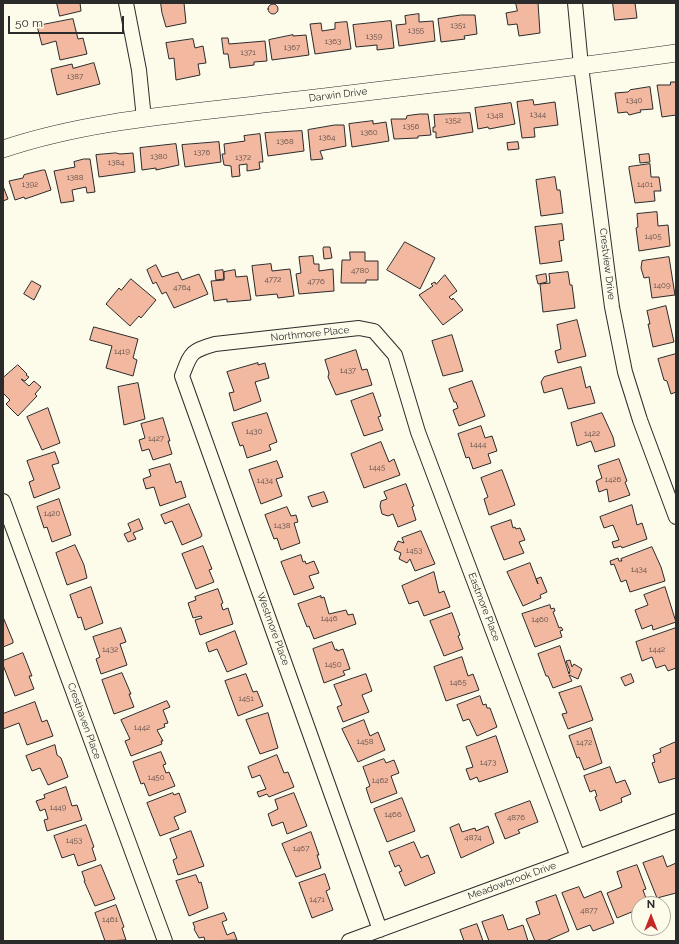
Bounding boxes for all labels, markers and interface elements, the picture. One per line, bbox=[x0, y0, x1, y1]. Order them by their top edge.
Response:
scale bar bbox=[10, 8, 126, 34]
text: 50 m bbox=[15, 16, 43, 30]
house number: 1351 bbox=[450, 21, 466, 31]
house number: 1355 bbox=[408, 26, 424, 36]
house number: 1359 bbox=[366, 32, 382, 42]
house number: 1363 bbox=[325, 37, 341, 47]
house number: 1367 bbox=[284, 43, 300, 53]
house number: 1371 bbox=[240, 48, 256, 58]
house number: 1387 bbox=[67, 72, 83, 82]
street label: Darwin Drive bbox=[308, 85, 368, 105]
house number: 1340 bbox=[626, 96, 642, 106]
house number: 1344 bbox=[530, 110, 546, 120]
house number: 1348 bbox=[487, 111, 503, 121]
house number: 1352 bbox=[445, 116, 461, 126]
house number: 1356 bbox=[403, 122, 419, 132]
house number: 1360 bbox=[360, 128, 378, 138]
house number: 1364 bbox=[319, 133, 335, 143]
house number: 1368 bbox=[276, 137, 294, 147]
house number: 1376 bbox=[194, 148, 210, 158]
house number: 1380 bbox=[150, 152, 168, 162]
house number: 1372 bbox=[235, 153, 251, 163]
house number: 1384 bbox=[108, 158, 124, 168]
house number: 1388 bbox=[66, 173, 84, 183]
house number: 1392 bbox=[22, 180, 38, 190]
house number: 1401 bbox=[637, 180, 653, 190]
street label: Crestview Drive bbox=[597, 228, 617, 300]
house number: 1405 bbox=[644, 232, 662, 242]
house number: 4780 bbox=[351, 266, 369, 276]
house number: 4772 bbox=[264, 275, 282, 285]
house number: 4776 bbox=[307, 277, 325, 287]
house number: 1409 bbox=[653, 281, 671, 291]
house number: 4764 bbox=[173, 283, 191, 293]
street label: Northmore Place bbox=[270, 324, 350, 344]
house number: 1419 bbox=[114, 347, 130, 357]
house number: 1437 bbox=[340, 366, 356, 376]
house number: 1430 bbox=[246, 427, 262, 437]
house number: 1422 bbox=[584, 429, 600, 439]
house number: 1427 bbox=[148, 434, 164, 444]
house number: 1444 bbox=[470, 440, 486, 450]
house number: 1445 bbox=[369, 463, 385, 473]
house number: 1426 bbox=[605, 475, 621, 485]
house number: 1434 bbox=[257, 476, 273, 486]
house number: 1420 bbox=[44, 509, 60, 519]
house number: 1438 bbox=[274, 521, 290, 531]
house number: 1453 bbox=[406, 546, 422, 556]
house number: 1434 bbox=[631, 565, 647, 575]
street label: Eastmore Place bbox=[465, 571, 503, 643]
street label: Westmore Place bbox=[254, 591, 292, 667]
house number: 1446 bbox=[321, 614, 337, 624]
house number: 1460 bbox=[531, 615, 549, 625]
house number: 1432 bbox=[102, 645, 118, 655]
house number: 1442 bbox=[649, 645, 665, 655]
house number: 1450 bbox=[324, 660, 342, 670]
house number: 1465 bbox=[450, 678, 466, 688]
street label: Cresthaven Place bbox=[65, 681, 103, 761]
house number: 1451 bbox=[238, 694, 254, 704]
house number: 1442 bbox=[134, 723, 150, 733]
house number: 1458 bbox=[357, 737, 373, 747]
house number: 1472 bbox=[576, 738, 592, 748]
house number: 1473 bbox=[480, 758, 496, 768]
house number: 1450 bbox=[147, 773, 165, 783]
house number: 1462 bbox=[372, 776, 388, 786]
house number: 1449 bbox=[50, 803, 66, 813]
house number: 1466 bbox=[384, 810, 402, 820]
house number: 4876 bbox=[507, 813, 525, 823]
house number: 4874 bbox=[464, 833, 482, 843]
house number: 1453 bbox=[66, 836, 82, 846]
house number: 1467 bbox=[293, 844, 309, 854]
street label: Meadowbrook Drive bbox=[466, 859, 558, 903]
house number: 1471 bbox=[309, 895, 325, 905]
north arrow bbox=[631, 896, 671, 936]
text: N bbox=[647, 898, 655, 911]
house number: 4877 bbox=[580, 906, 598, 916]
house number: 1461 bbox=[102, 915, 118, 925]

